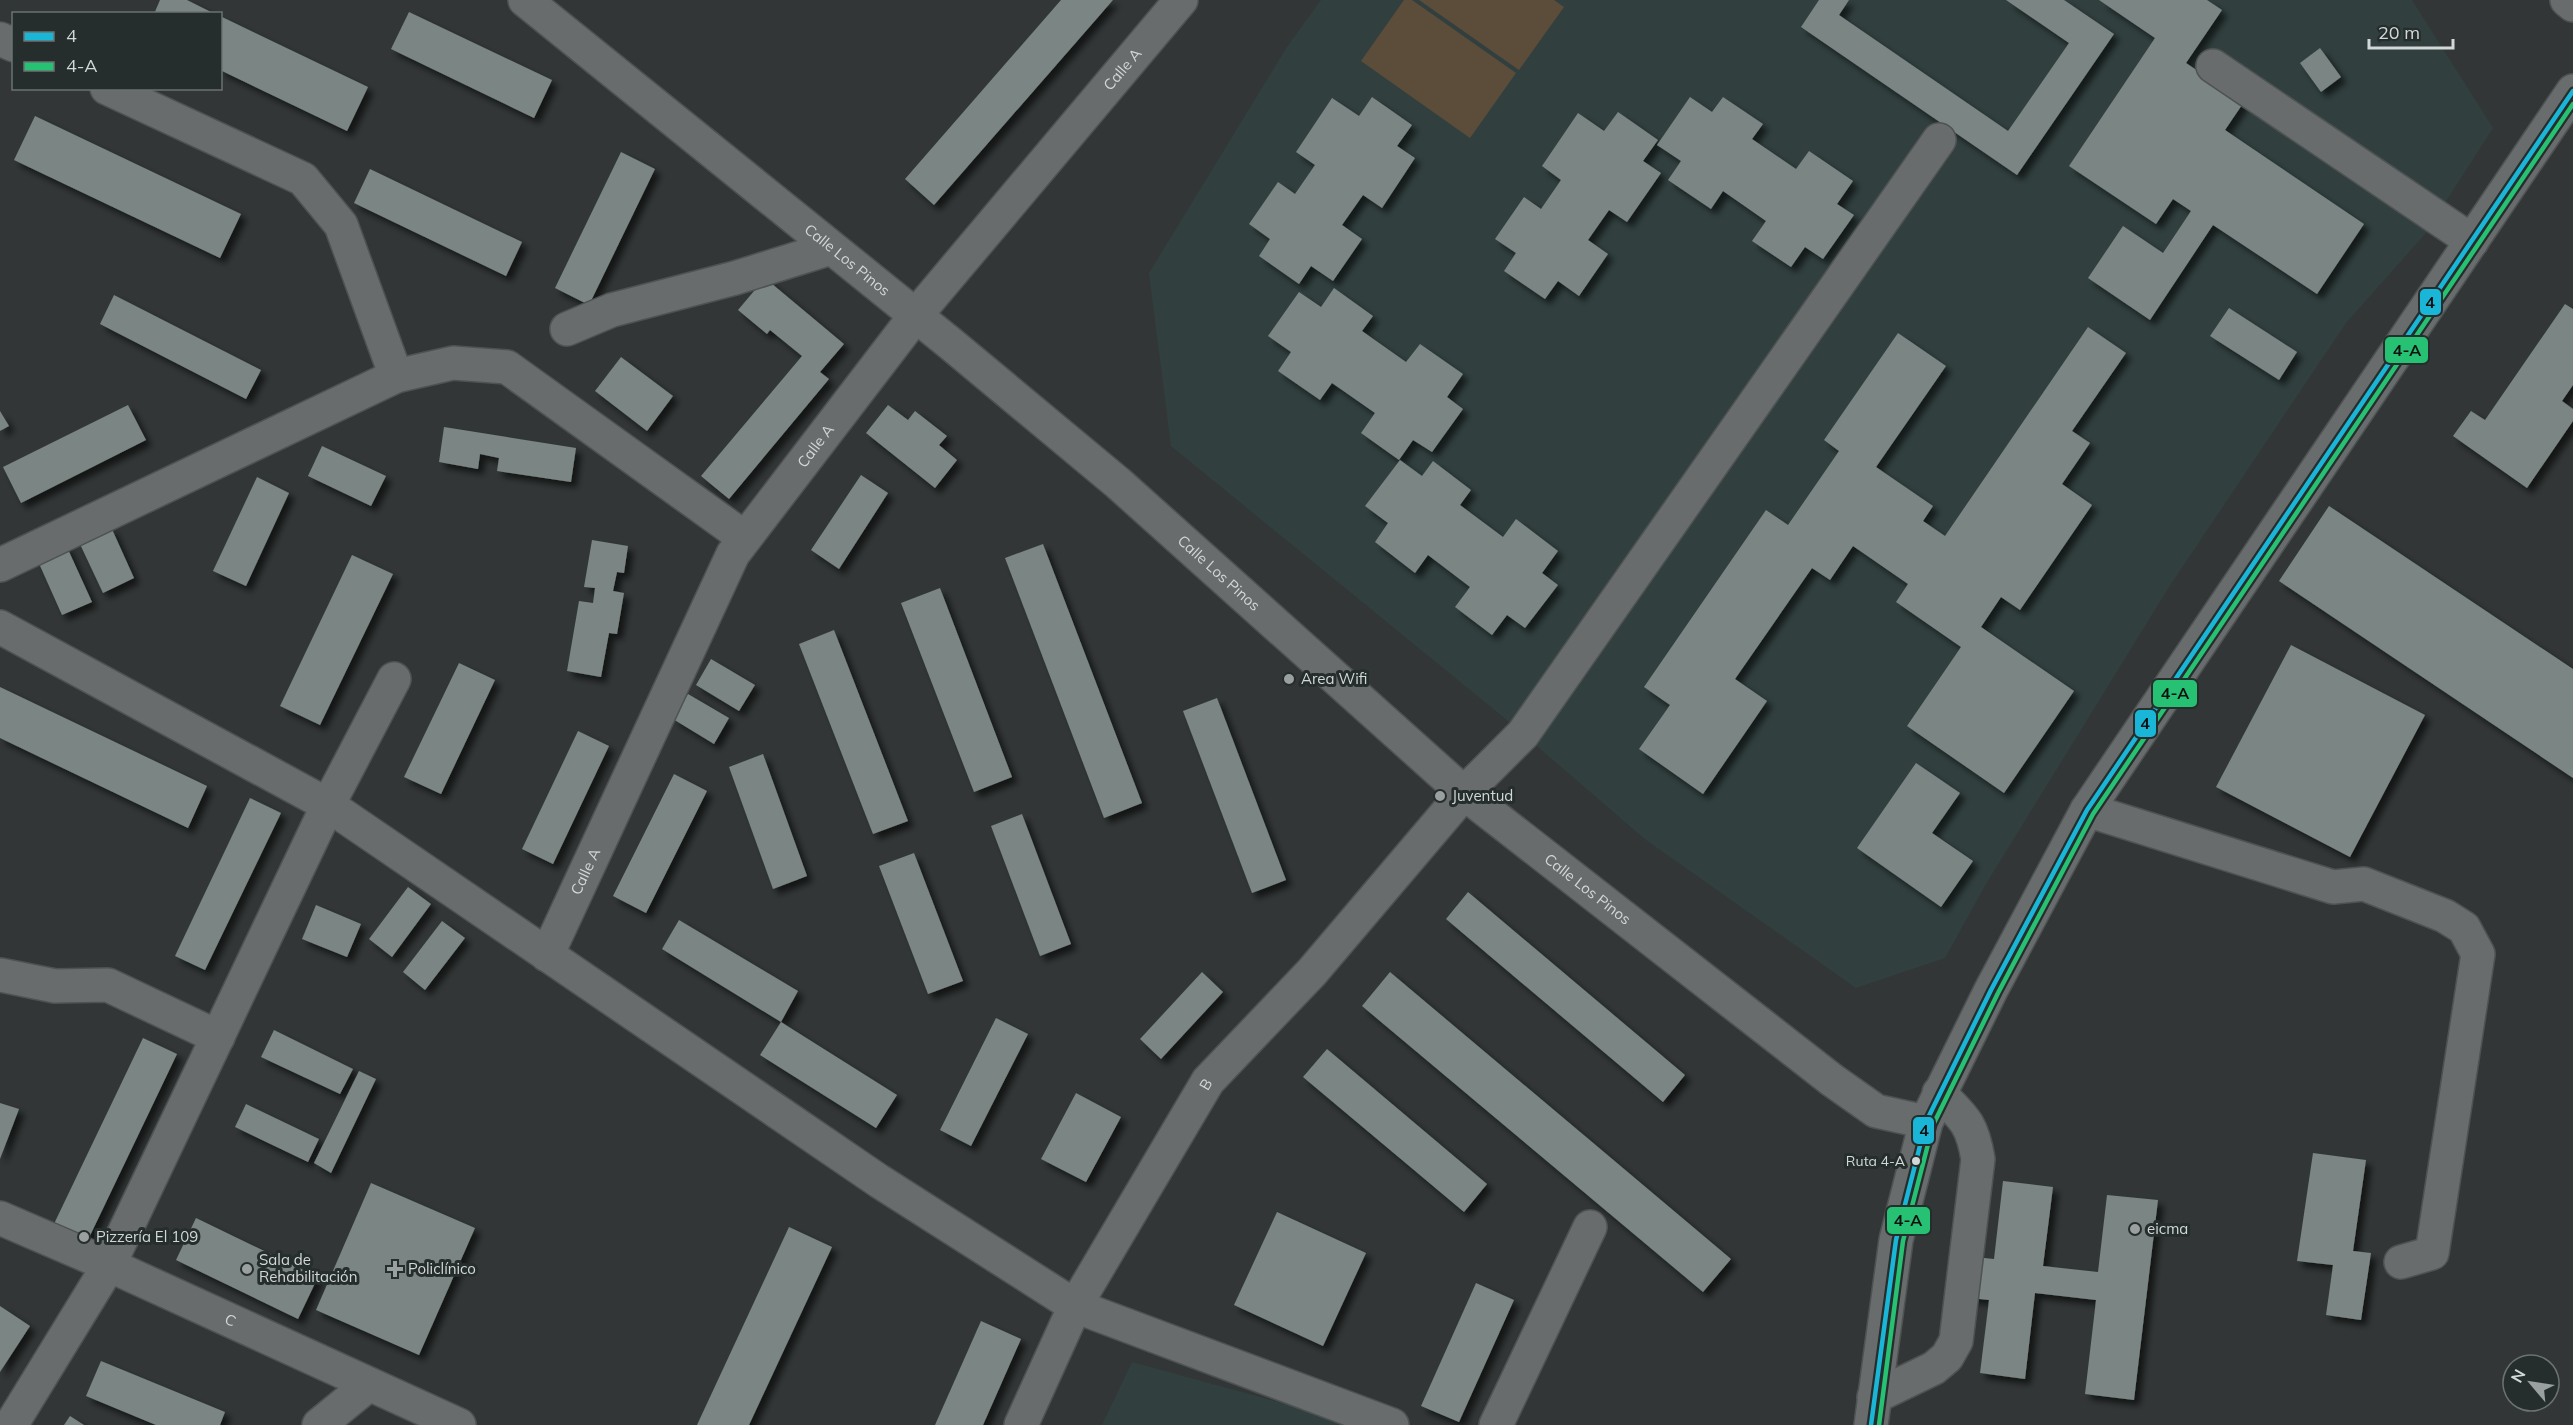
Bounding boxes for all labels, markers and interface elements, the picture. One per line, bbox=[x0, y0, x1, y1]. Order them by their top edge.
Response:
legend bbox=[12, 12, 222, 90]
scale bar bbox=[2369, 12, 2453, 50]
text: 20 m bbox=[2378, 21, 2420, 44]
text: 4 bbox=[66, 24, 77, 47]
street label: Calle A bbox=[1099, 44, 1145, 94]
text: 4-A bbox=[66, 54, 97, 77]
street label: Calle Los Pinos bbox=[801, 219, 894, 300]
line badge: 4 bbox=[2419, 288, 2442, 316]
text: 4 bbox=[2425, 292, 2435, 312]
line badge: 4-A bbox=[2384, 336, 2429, 364]
text: 4-A bbox=[2393, 340, 2421, 360]
street label: Calle A bbox=[793, 420, 838, 471]
street label: Calle Los Pinos bbox=[1174, 531, 1264, 615]
place label: Area Wifi bbox=[1301, 669, 1367, 688]
marker: Area Wifi bbox=[1282, 672, 1296, 686]
line badge: 4-A bbox=[2152, 679, 2198, 708]
text: 4-A bbox=[2161, 683, 2189, 703]
line badge: 4 bbox=[2134, 709, 2157, 738]
text: 4 bbox=[2140, 713, 2150, 733]
place label: Juventud bbox=[1452, 786, 1513, 805]
marker: Juventud bbox=[1433, 789, 1447, 803]
street label: Calle A bbox=[566, 845, 604, 898]
street label: Calle Los Pinos bbox=[1541, 849, 1635, 929]
street label: B bbox=[1195, 1075, 1216, 1093]
line badge: 4 bbox=[1912, 1116, 1935, 1145]
text: 4 bbox=[1919, 1120, 1929, 1140]
place label: Ruta 4-A bbox=[1846, 1152, 1906, 1170]
marker: Ruta 4-A bbox=[1910, 1155, 1922, 1167]
line badge: 4-A bbox=[1886, 1206, 1931, 1235]
text: 4-A bbox=[1894, 1210, 1922, 1230]
place label: eicma bbox=[2147, 1219, 2188, 1238]
marker: eicma bbox=[2128, 1222, 2142, 1236]
place label: Pizzería El 109 bbox=[96, 1227, 198, 1246]
marker: Pizzería El 109 bbox=[77, 1230, 91, 1244]
place label: Sala de Rehabilitación bbox=[259, 1250, 357, 1286]
place label: Policlínico bbox=[408, 1259, 476, 1278]
marker: Policlínico bbox=[386, 1260, 404, 1278]
marker: Sala de Rehabilitación bbox=[240, 1262, 254, 1276]
street label: C bbox=[222, 1309, 239, 1331]
north arrow bbox=[2501, 1353, 2561, 1413]
text: N bbox=[2506, 1366, 2530, 1386]

